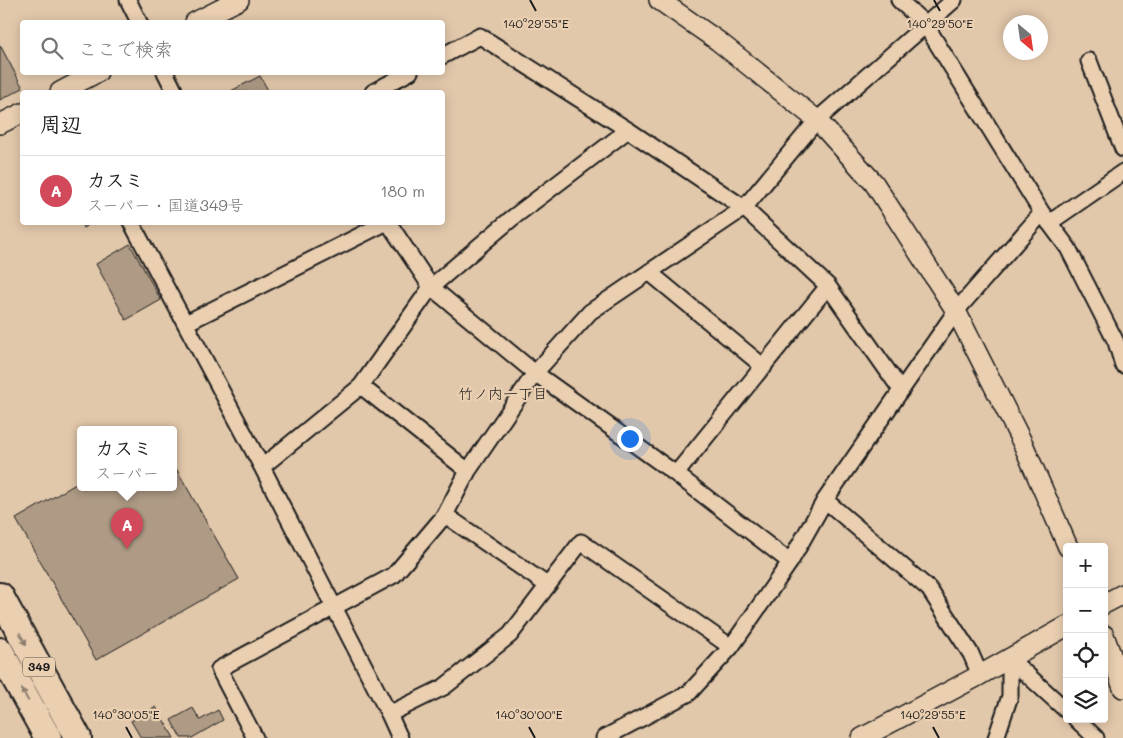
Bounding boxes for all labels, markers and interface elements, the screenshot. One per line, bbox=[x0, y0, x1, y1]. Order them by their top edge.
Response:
text: 140°29'55"E bbox=[503, 15, 569, 31]
text: 140°29'50"E bbox=[907, 15, 973, 31]
north arrow bbox=[1003, 15, 1048, 60]
search box bbox=[20, 20, 445, 75]
icon: search bbox=[38, 34, 66, 62]
text: ここで検索 bbox=[78, 36, 173, 61]
text: 周辺 bbox=[40, 110, 82, 137]
text: カスミ bbox=[87, 167, 144, 192]
text: A bbox=[50, 180, 62, 201]
text: 180 m bbox=[380, 180, 425, 201]
text: スーパー · 国道349号 bbox=[87, 194, 244, 215]
district label: 竹ノ内一丁目 bbox=[458, 383, 548, 403]
popup bbox=[77, 426, 177, 491]
your location bbox=[617, 426, 643, 452]
text: カスミ bbox=[95, 435, 152, 460]
text: スーパー bbox=[95, 462, 159, 483]
pin: A bbox=[111, 508, 143, 549]
map controls bbox=[1063, 543, 1108, 723]
button: + bbox=[1063, 543, 1108, 588]
button: − bbox=[1063, 588, 1108, 633]
one-way arrow bbox=[19, 632, 28, 645]
button: locate bbox=[1063, 633, 1108, 678]
road number: 349 bbox=[23, 658, 55, 676]
button: layers bbox=[1063, 678, 1108, 723]
one-way arrow bbox=[20, 689, 29, 702]
text: 140°30'05"E bbox=[92, 706, 160, 722]
text: 140°30'00"E bbox=[495, 706, 563, 722]
text: 140°29'55"E bbox=[900, 706, 966, 722]

